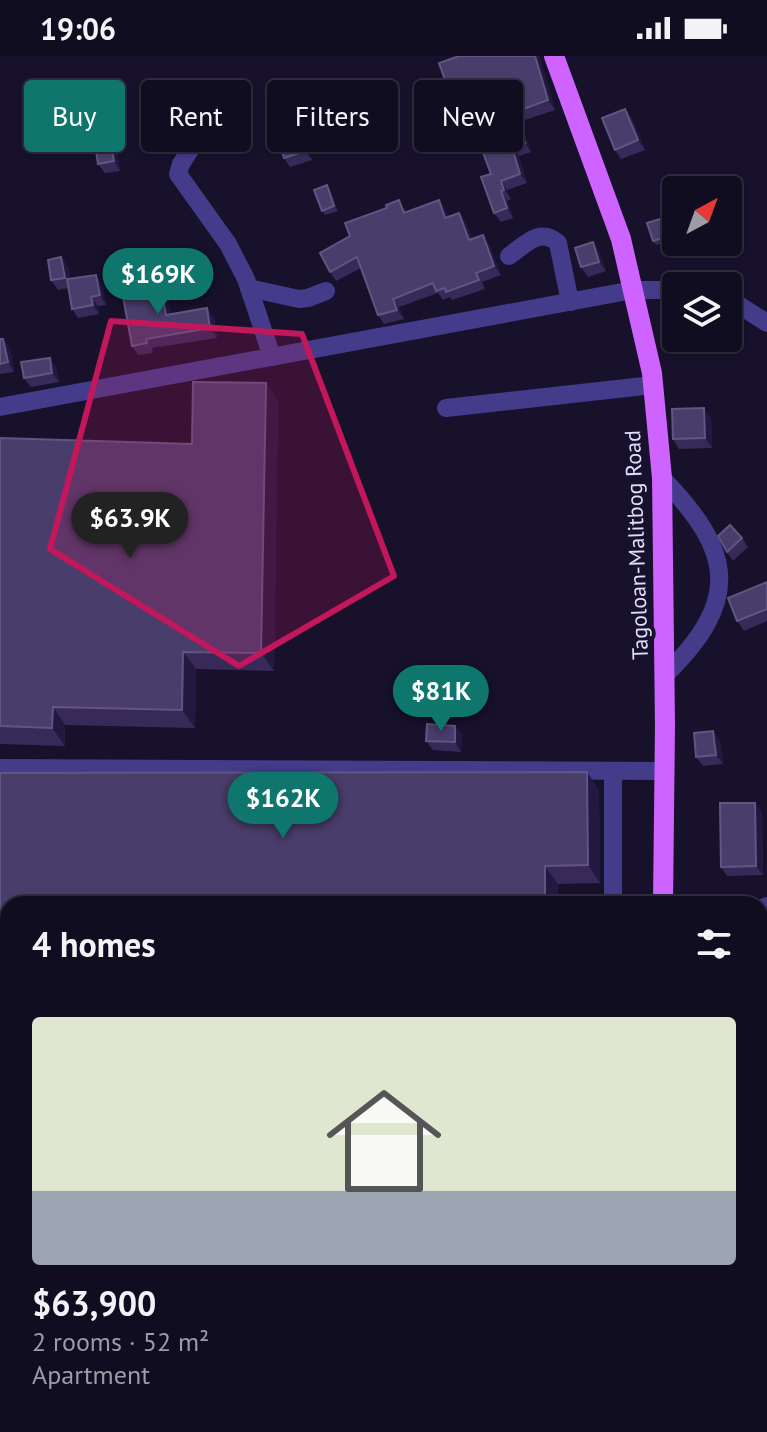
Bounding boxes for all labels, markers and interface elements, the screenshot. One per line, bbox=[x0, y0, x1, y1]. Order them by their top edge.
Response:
text: 19:06 bbox=[40, 9, 116, 48]
chip: Buy bbox=[24, 80, 125, 152]
chip: Rent bbox=[141, 80, 251, 152]
chip: Filters bbox=[267, 80, 398, 152]
chip: New bbox=[414, 80, 523, 152]
north arrow bbox=[662, 176, 742, 256]
map controls bbox=[662, 176, 742, 352]
pin: $169K bbox=[102, 248, 214, 316]
text: $169K bbox=[120, 257, 196, 290]
button: layers bbox=[662, 272, 742, 352]
street label: Tagoloan-Malitbog Road bbox=[618, 430, 654, 660]
pin: $63.9K bbox=[65, 492, 195, 560]
text: $63.9K bbox=[89, 501, 171, 534]
pin: $81K bbox=[394, 665, 488, 733]
text: $81K bbox=[411, 674, 471, 707]
pin: $162K bbox=[227, 772, 339, 840]
text: $162K bbox=[245, 781, 321, 814]
text: 4 homes bbox=[32, 922, 156, 966]
icon: filters bbox=[692, 922, 736, 966]
icon: home bbox=[312, 1069, 456, 1213]
text: $63,900 bbox=[32, 1281, 156, 1325]
text: 2 rooms · 52 m² bbox=[32, 1325, 209, 1358]
text: Apartment bbox=[32, 1358, 150, 1391]

